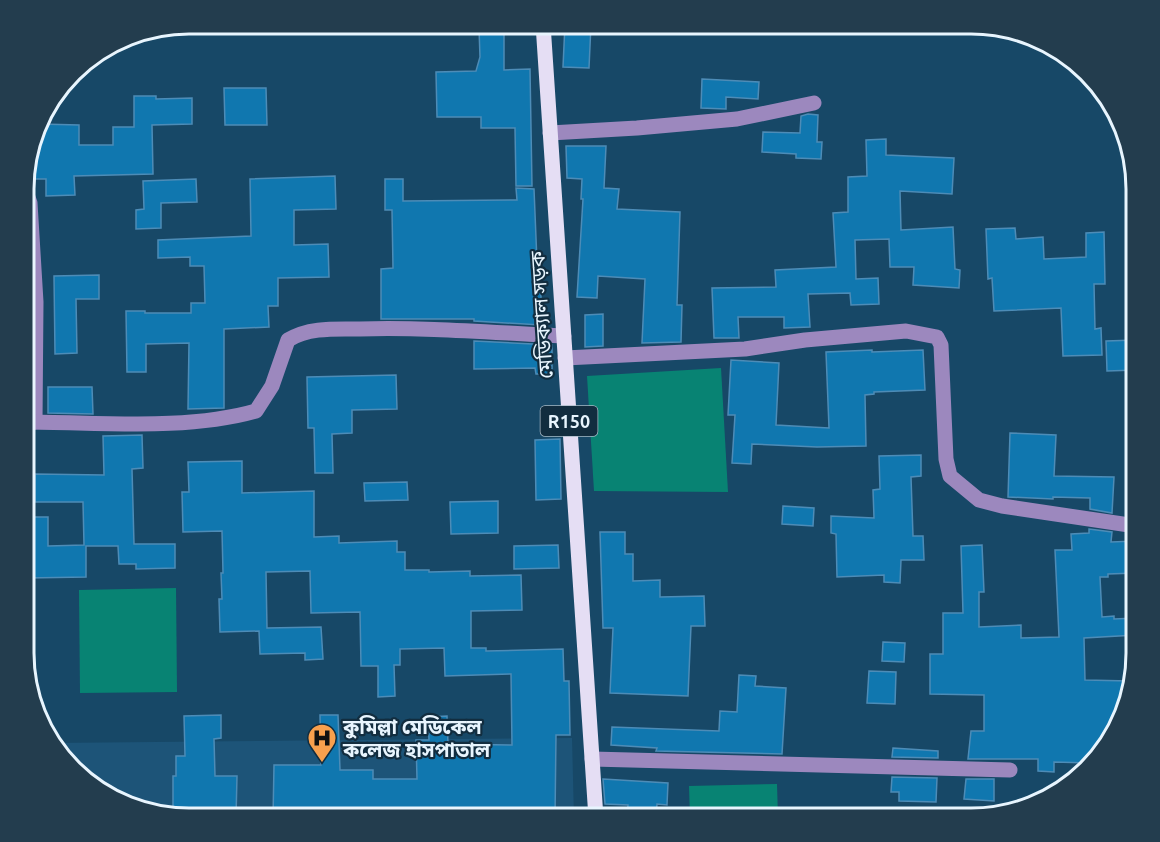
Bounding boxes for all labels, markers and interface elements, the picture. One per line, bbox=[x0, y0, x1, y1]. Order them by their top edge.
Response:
street label: মেডিক্যাল সড়ক bbox=[525, 250, 557, 380]
road number: R150 bbox=[540, 406, 598, 436]
place label: কুমিল্লা মেডিকেল কলেজ হাসপাতাল bbox=[342, 715, 491, 761]
hospital icon: কুমিল্লা মেডিকেল কলেজ হাসপাতাল bbox=[306, 722, 338, 764]

